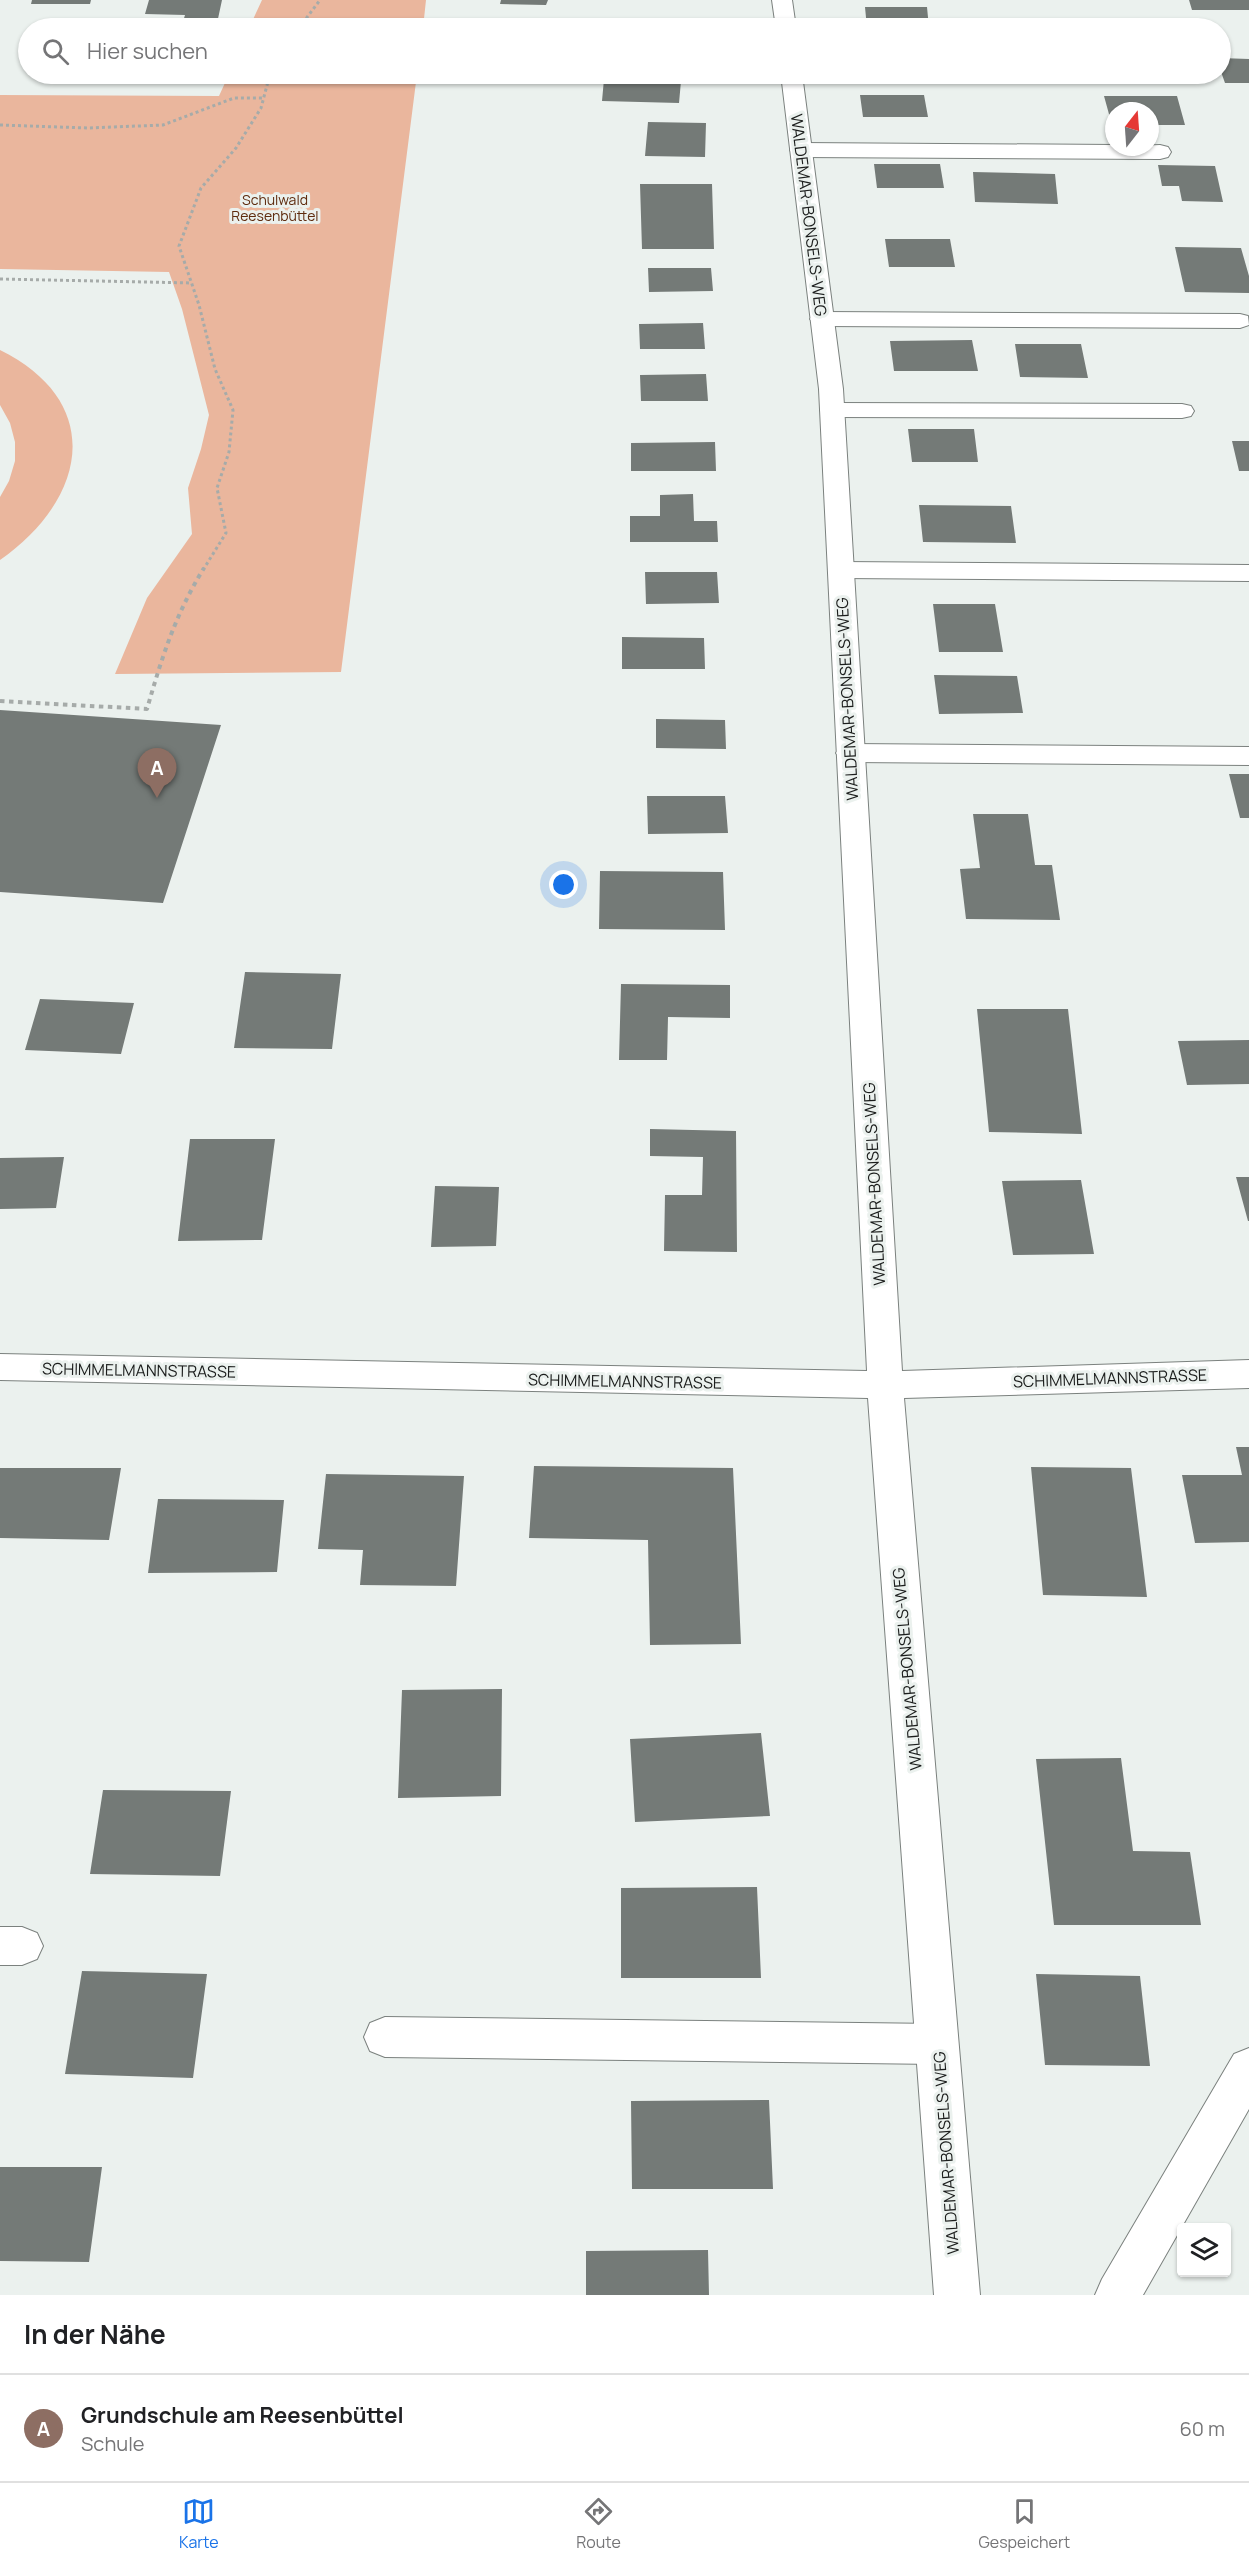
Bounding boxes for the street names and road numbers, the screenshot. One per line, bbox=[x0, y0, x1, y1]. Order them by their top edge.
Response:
street label: WALDEMAR-BONSELS-WEG bbox=[786, 113, 832, 317]
street label: WALDEMAR-BONSELS-WEG bbox=[831, 597, 863, 801]
street label: WALDEMAR-BONSELS-WEG bbox=[858, 1082, 890, 1286]
street label: SCHIMMELMANNSTRASSE bbox=[42, 1357, 236, 1383]
street label: SCHIMMELMANNSTRASSE bbox=[1013, 1364, 1207, 1392]
street label: SCHIMMELMANNSTRASSE bbox=[528, 1368, 722, 1394]
street label: WALDEMAR-BONSELS-WEG bbox=[887, 1567, 927, 1771]
street label: WALDEMAR-BONSELS-WEG bbox=[928, 2051, 964, 2255]

